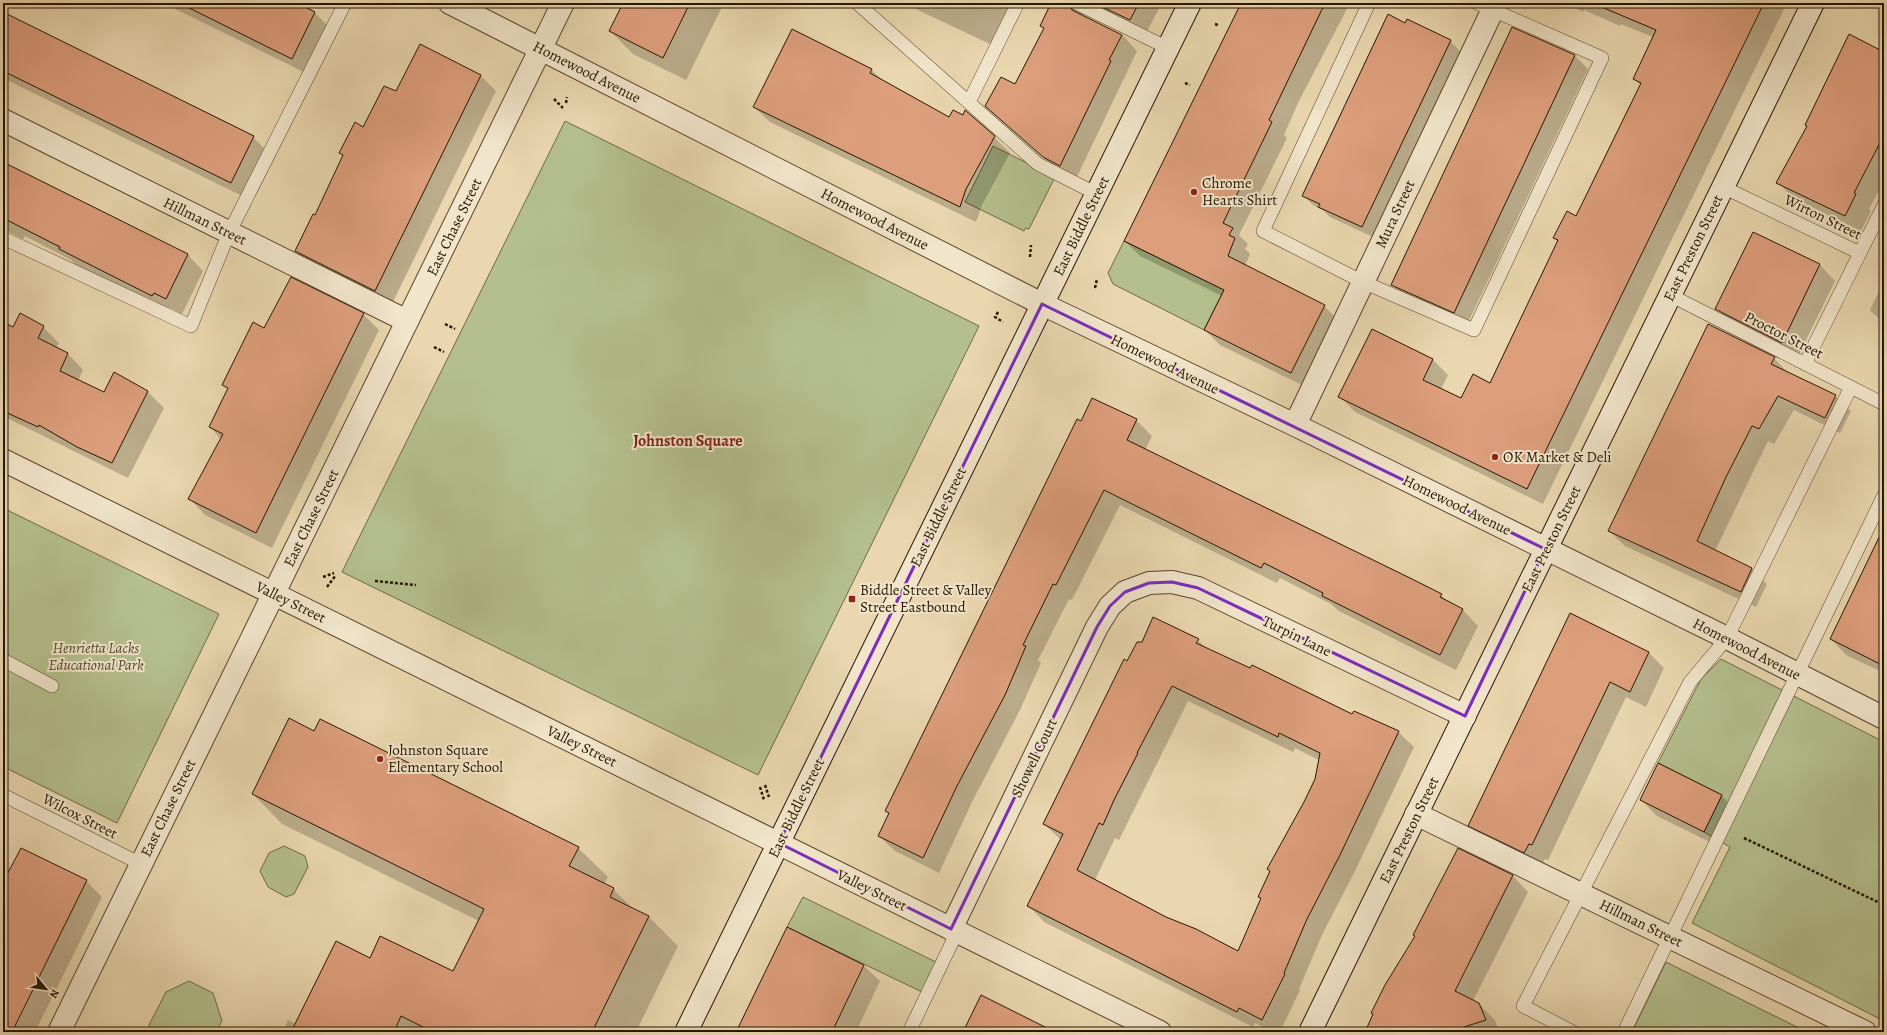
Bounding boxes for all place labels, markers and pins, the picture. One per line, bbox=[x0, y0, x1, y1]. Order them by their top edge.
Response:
place label: Chrome Hearts Shirt bbox=[1202, 173, 1277, 210]
marker: Chrome Hearts Shirt bbox=[1189, 187, 1199, 197]
place label: OK Market & Deli bbox=[1503, 447, 1611, 467]
marker: OK Market & Deli bbox=[1490, 452, 1500, 462]
place label: Biddle Street & Valley Street Eastbound bbox=[860, 580, 992, 617]
marker: Biddle Street & Valley Street Eastbound bbox=[847, 594, 857, 604]
place label: Johnston Square Elementary School bbox=[388, 740, 503, 777]
marker: Johnston Square Elementary School bbox=[375, 754, 385, 764]

